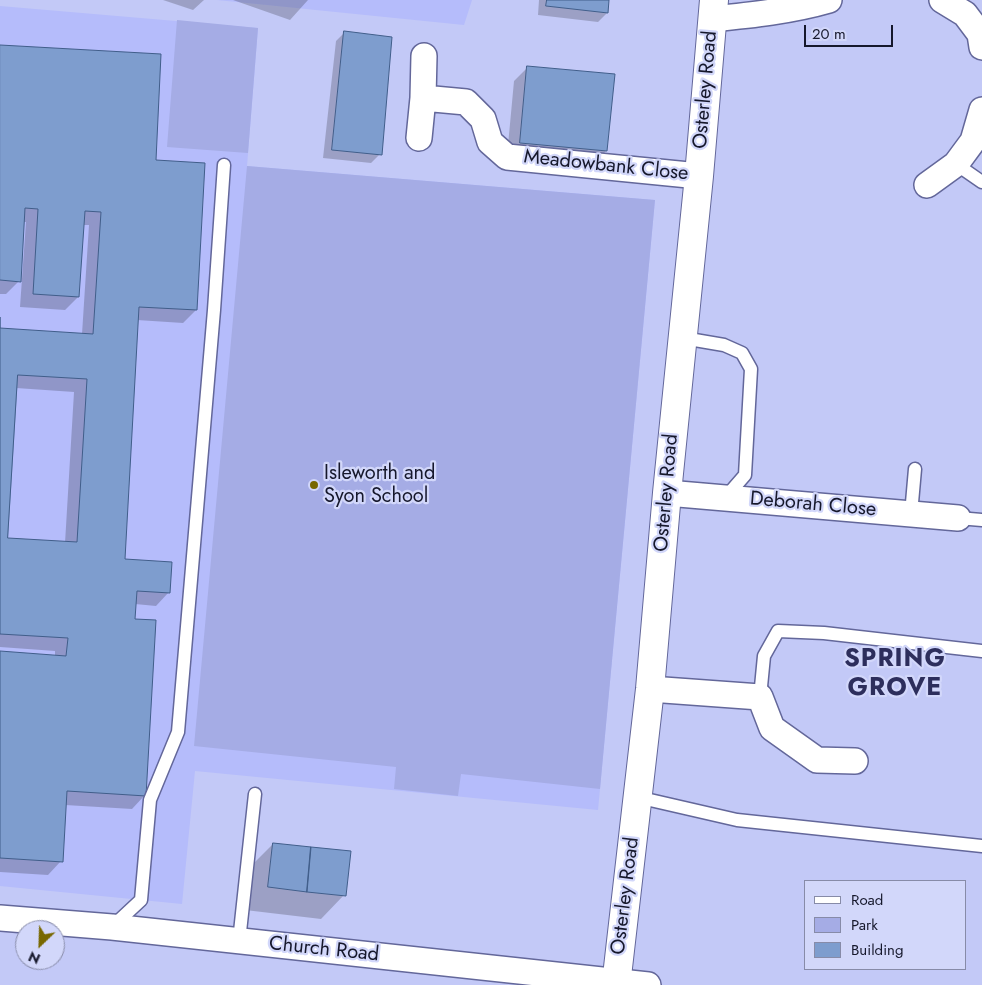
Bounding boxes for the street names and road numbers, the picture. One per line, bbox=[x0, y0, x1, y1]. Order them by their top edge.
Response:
street label: Osterley Road bbox=[689, 30, 723, 150]
street label: Meadowbank Close bbox=[522, 145, 690, 187]
street label: Osterley Road bbox=[650, 433, 684, 553]
street label: Deborah Close bbox=[749, 488, 877, 522]
street label: Osterley Road bbox=[607, 836, 645, 956]
street label: Church Road bbox=[268, 932, 380, 968]

